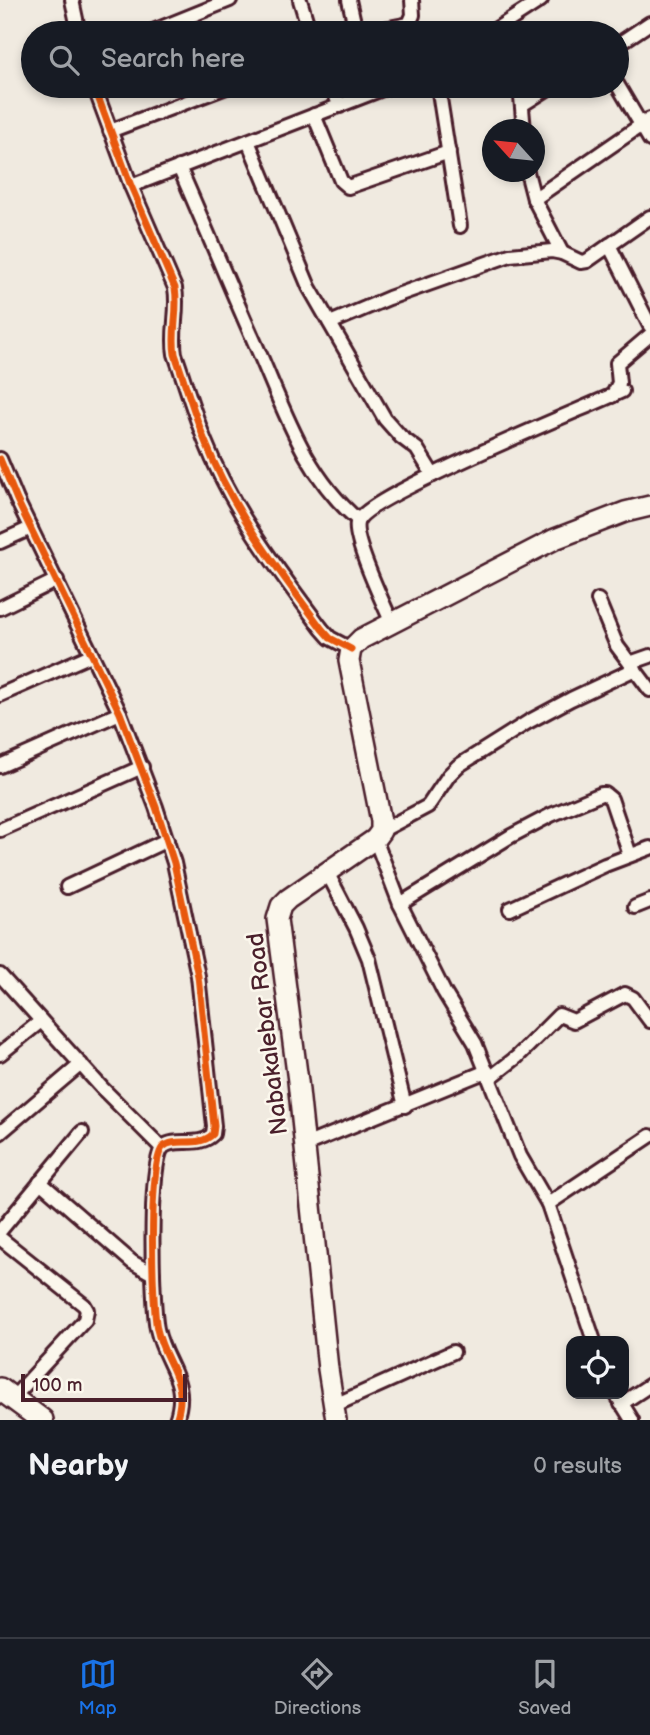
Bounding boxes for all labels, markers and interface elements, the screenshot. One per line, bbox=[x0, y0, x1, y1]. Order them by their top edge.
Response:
search box bbox=[21, 21, 629, 98]
icon: search bbox=[45, 41, 83, 79]
text: Search here bbox=[101, 44, 245, 75]
north arrow bbox=[482, 119, 545, 182]
street label: Nabakalebar Road bbox=[241, 931, 294, 1137]
map controls bbox=[566, 1336, 629, 1399]
button: locate bbox=[566, 1336, 629, 1399]
scale bar bbox=[21, 1371, 187, 1403]
text: 100 m bbox=[32, 1374, 83, 1397]
text: Nearby bbox=[28, 1448, 128, 1484]
text: 0 results bbox=[533, 1452, 622, 1480]
tab: Map bbox=[79, 1655, 117, 1720]
tab: Directions bbox=[274, 1655, 361, 1720]
tab: Saved bbox=[518, 1655, 571, 1720]

